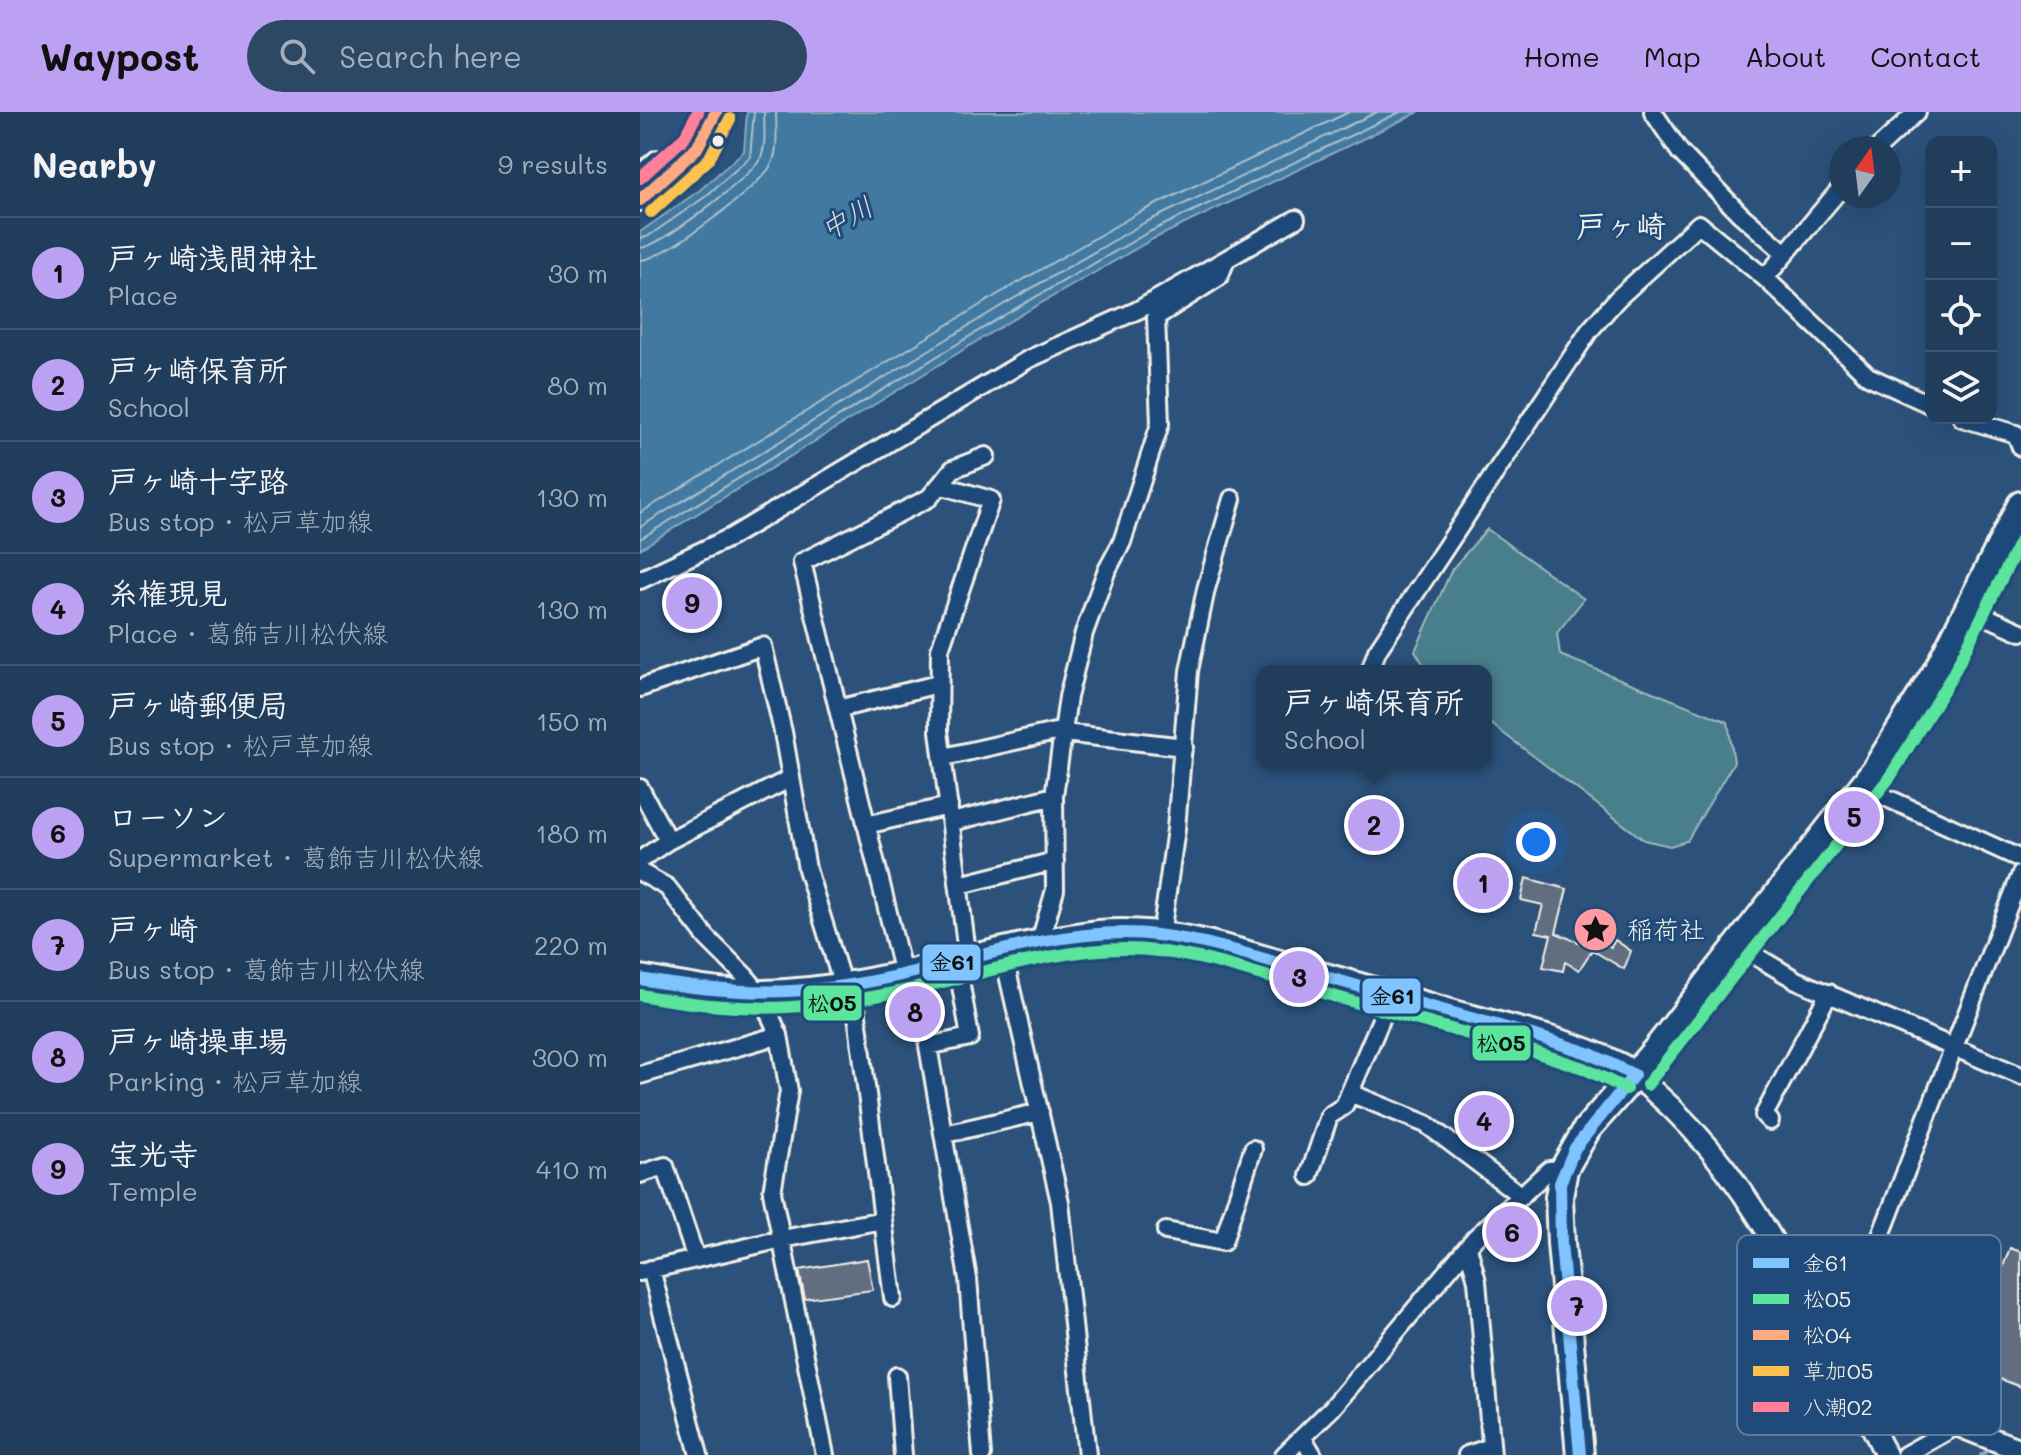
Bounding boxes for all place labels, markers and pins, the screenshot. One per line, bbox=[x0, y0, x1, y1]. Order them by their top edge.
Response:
unlabelled marker bbox=[710, 133, 726, 149]
pin: 9 bbox=[666, 573, 718, 633]
pin: 5 bbox=[1828, 787, 1880, 847]
pin: 2 bbox=[1348, 795, 1400, 855]
pin: 1 bbox=[1457, 853, 1509, 913]
place icon: 稲荷社 bbox=[1572, 905, 1620, 953]
place label: 稲荷社 bbox=[1627, 912, 1705, 946]
pin: 3 bbox=[1273, 947, 1325, 1007]
pin: 8 bbox=[889, 982, 941, 1042]
pin: 4 bbox=[1458, 1091, 1510, 1151]
pin: 6 bbox=[1486, 1202, 1538, 1262]
pin: 7 bbox=[1551, 1276, 1603, 1336]

